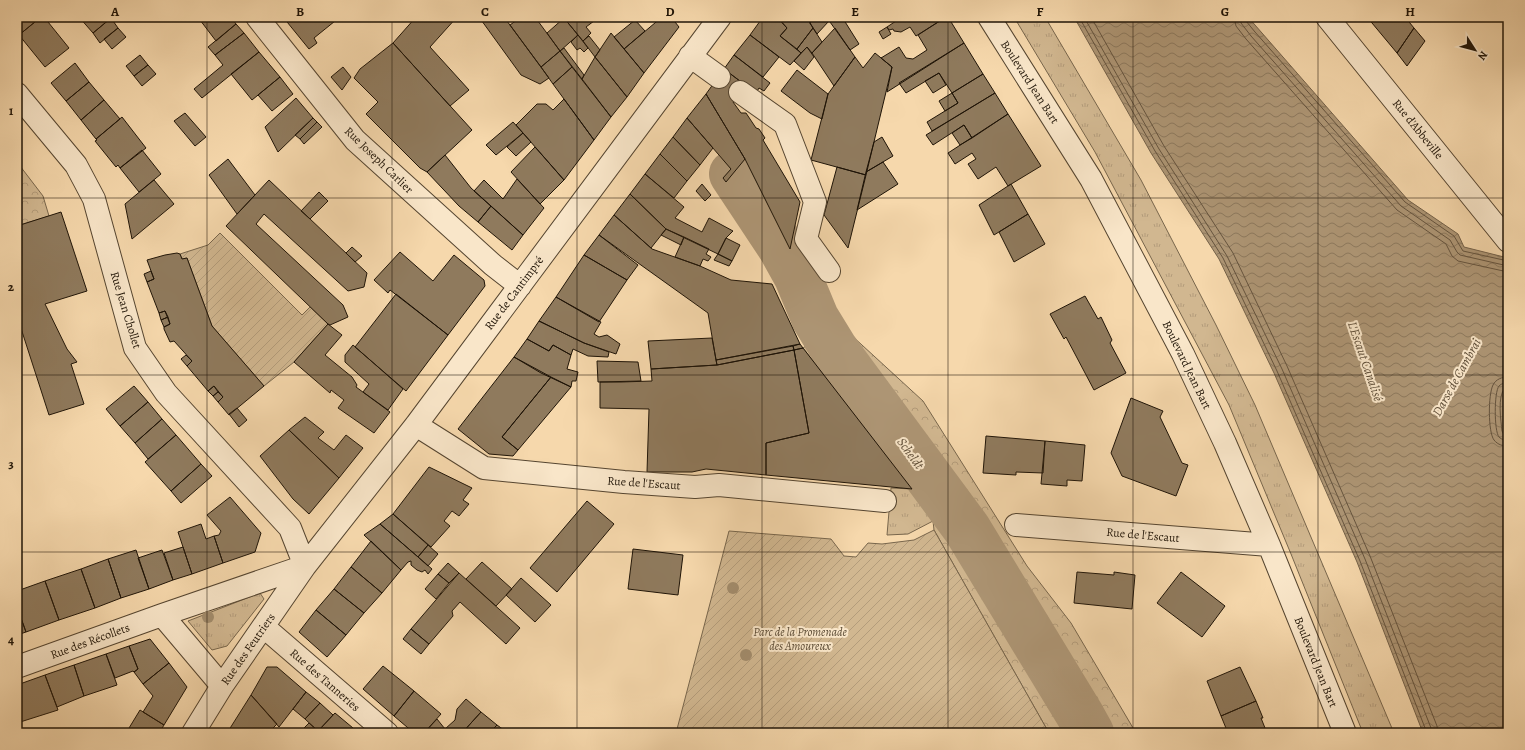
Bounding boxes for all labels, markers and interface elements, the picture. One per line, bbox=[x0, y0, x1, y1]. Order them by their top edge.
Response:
text: A bbox=[110, 3, 120, 20]
text: B bbox=[296, 3, 304, 20]
text: C bbox=[481, 3, 489, 20]
text: D bbox=[665, 3, 675, 20]
text: E bbox=[851, 3, 859, 20]
text: F bbox=[1037, 3, 1044, 20]
text: G bbox=[1221, 3, 1229, 20]
text: H bbox=[1405, 3, 1415, 20]
north arrow bbox=[1455, 30, 1495, 70]
street label: Boulevard Jean Bart bbox=[997, 37, 1063, 127]
text: N bbox=[1474, 48, 1491, 63]
street label: Rue d'Abbeville bbox=[1389, 96, 1447, 162]
text: 1 bbox=[9, 102, 14, 119]
street label: Rue Joseph Carlier bbox=[341, 123, 417, 197]
street label: Rue de Cantimpré bbox=[481, 253, 547, 333]
street label: Rue Jean Chollet bbox=[107, 270, 145, 350]
text: 2 bbox=[8, 278, 15, 295]
street label: Boulevard Jean Bart bbox=[1159, 318, 1215, 412]
water label: L'Escaut Canalisé bbox=[1344, 319, 1387, 404]
water label: Darse de Cambrai bbox=[1428, 335, 1485, 419]
water label: Scheldt bbox=[893, 434, 928, 473]
text: 3 bbox=[8, 455, 14, 472]
street label: Rue de l'Escaut bbox=[607, 472, 681, 494]
street label: Rue de l'Escaut bbox=[1106, 524, 1180, 546]
street label: Rue des Feutriers bbox=[217, 610, 279, 688]
street label: Boulevard Jean Bart bbox=[1291, 614, 1342, 710]
street label: Rue des Récollets bbox=[48, 619, 132, 663]
park label: Parc de la Promenade des Amoureux bbox=[753, 624, 847, 654]
text: 4 bbox=[8, 631, 14, 648]
street label: Rue des Tanneries bbox=[286, 645, 364, 715]

